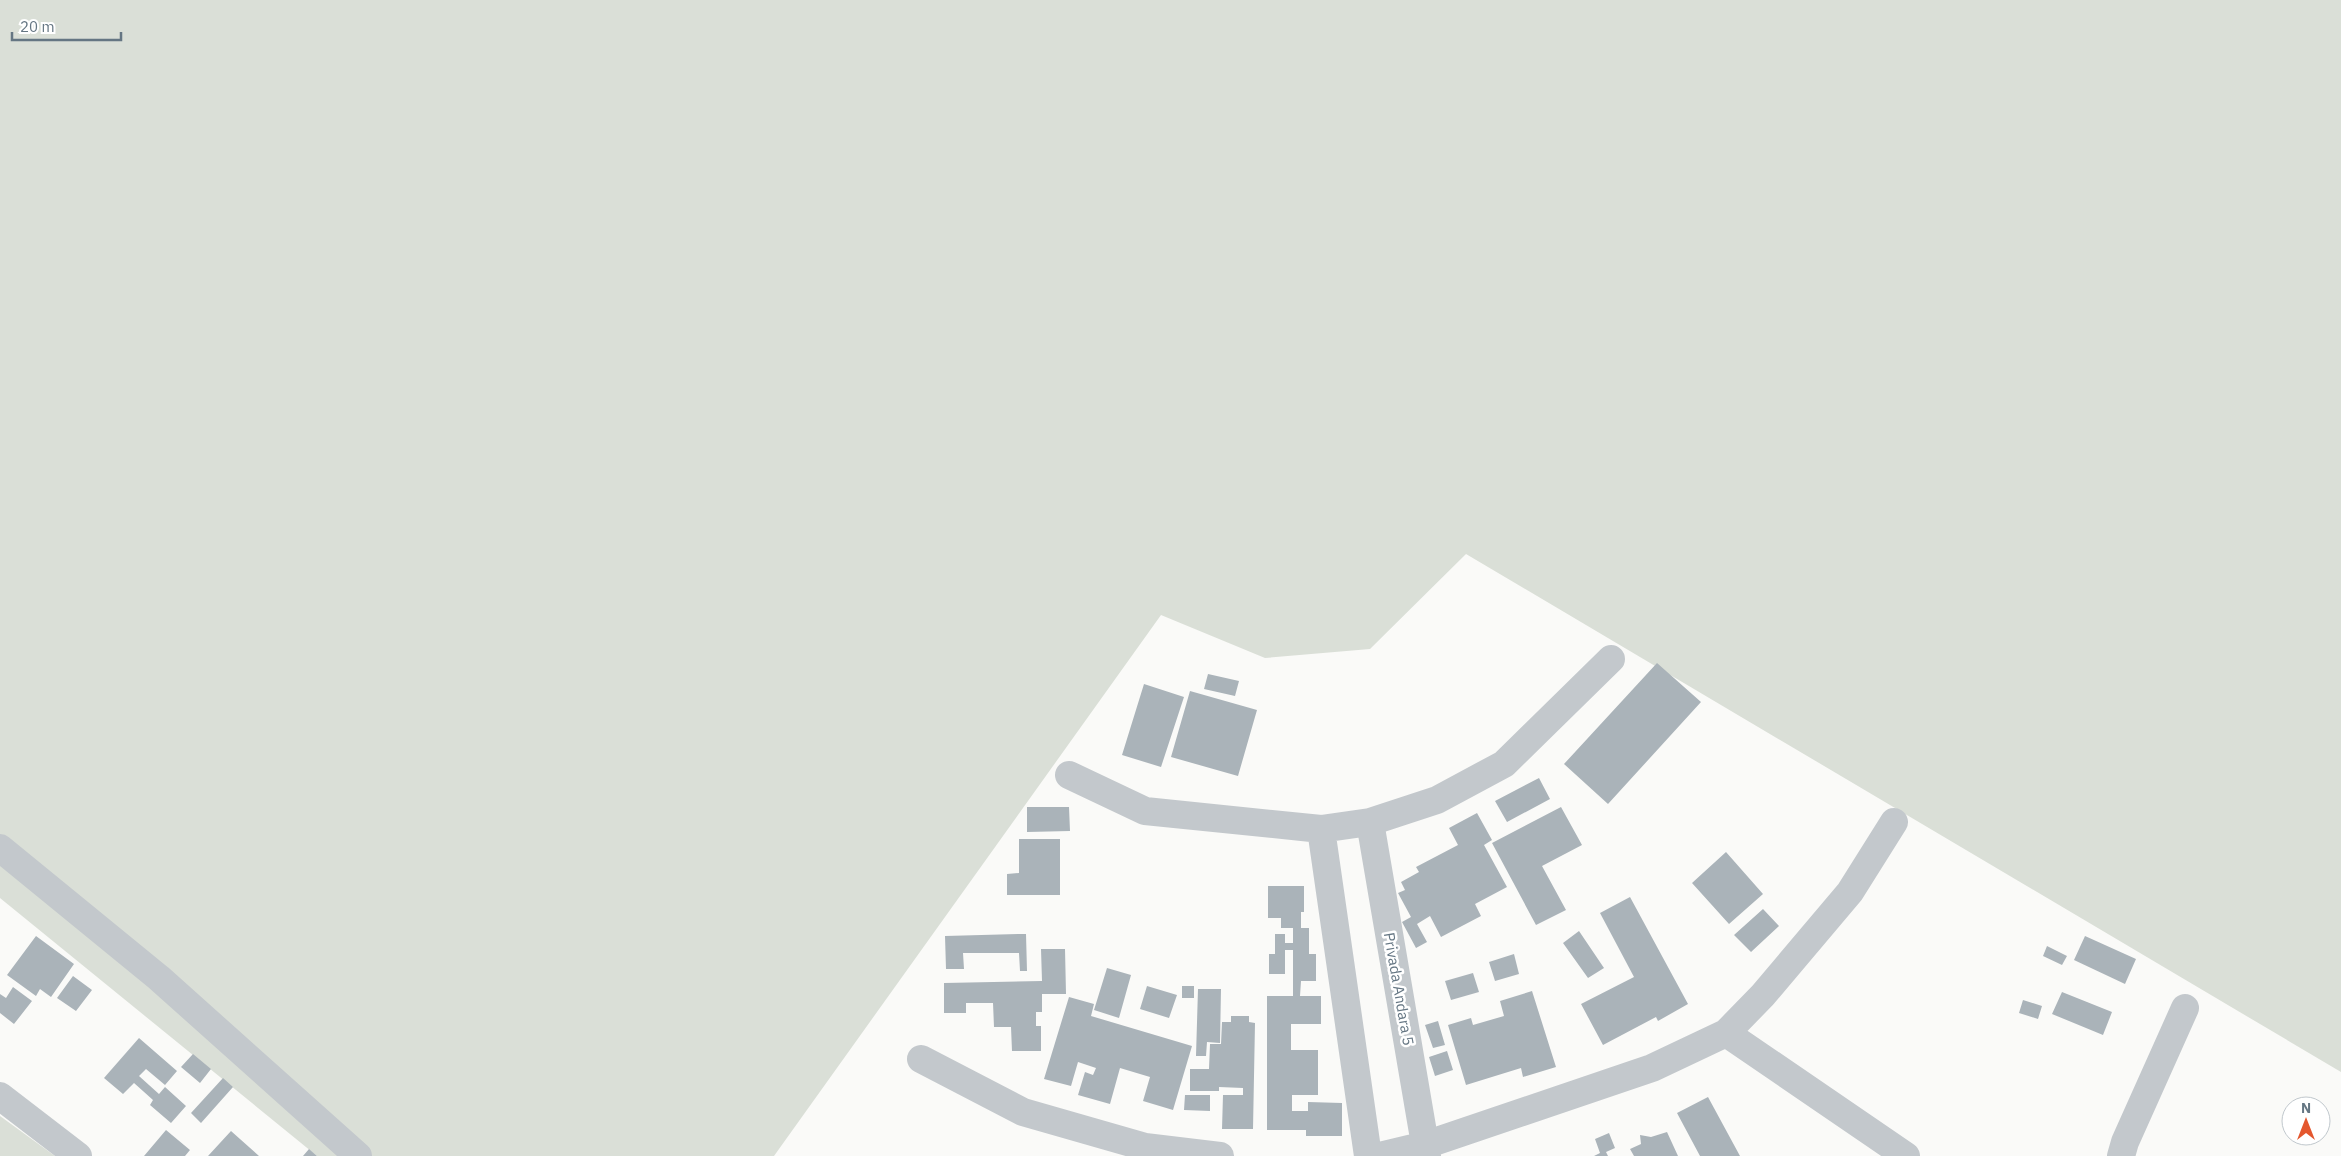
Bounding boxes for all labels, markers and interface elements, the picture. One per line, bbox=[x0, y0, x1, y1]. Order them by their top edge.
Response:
scale bar bbox=[12, 10, 121, 42]
text: 20 m bbox=[20, 17, 55, 36]
street label: Privada Andara 5 bbox=[1380, 931, 1418, 1047]
north arrow bbox=[2281, 1096, 2331, 1146]
text: N bbox=[2301, 1099, 2311, 1117]

